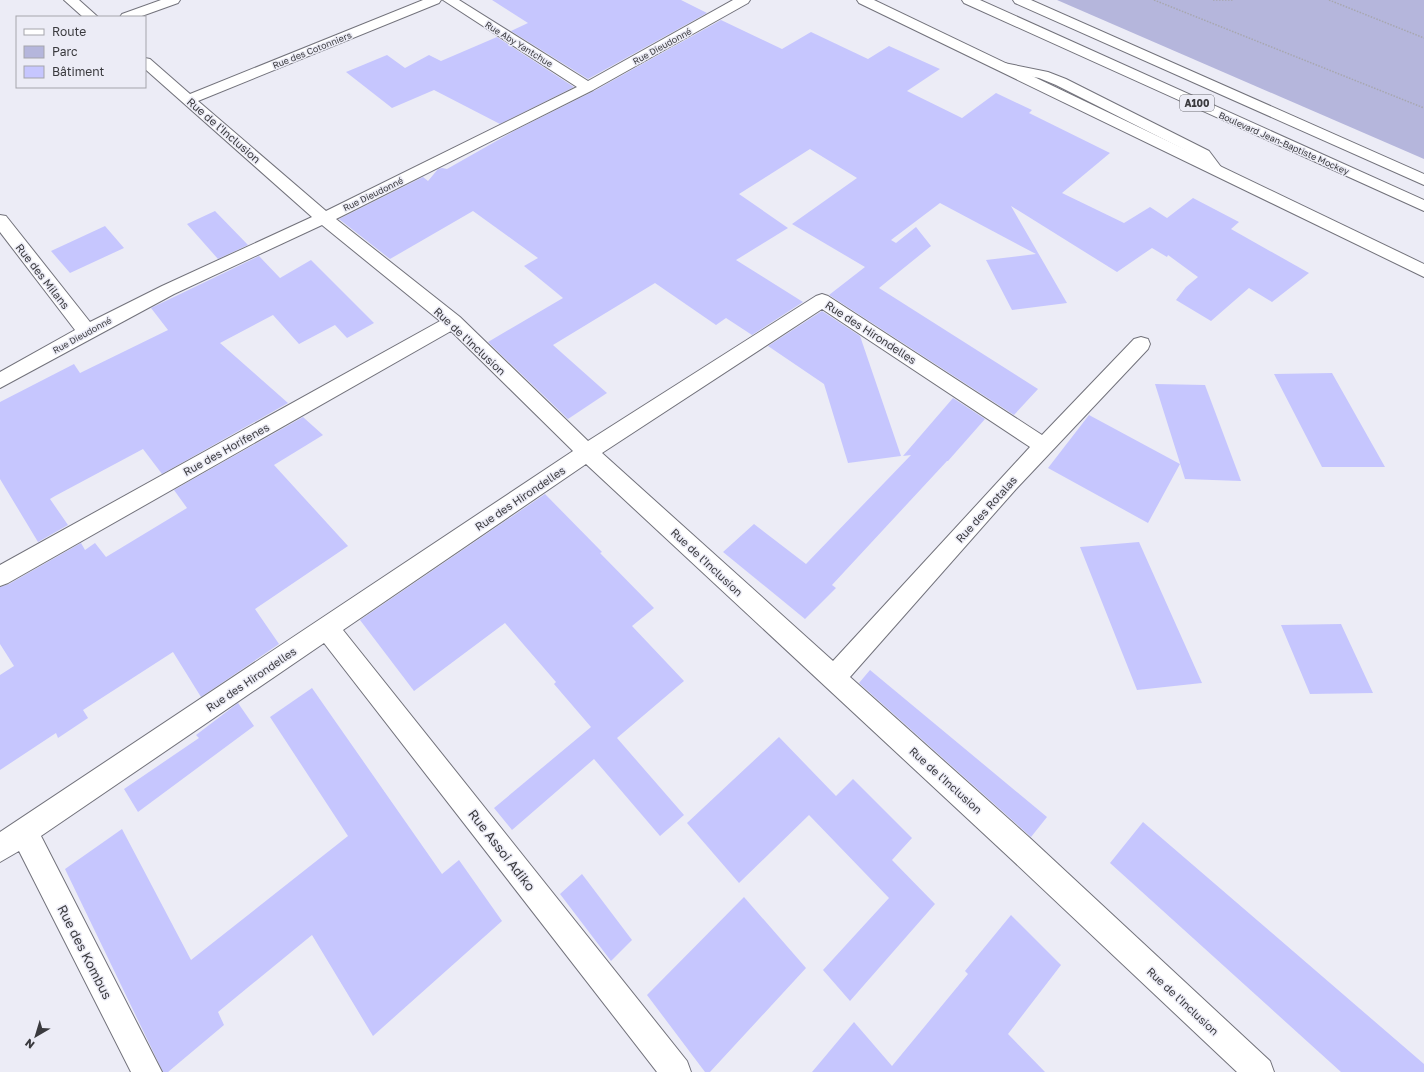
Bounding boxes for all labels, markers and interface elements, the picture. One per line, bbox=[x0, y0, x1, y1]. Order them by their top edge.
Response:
legend bbox=[16, 16, 146, 88]
street label: Rue Aby Yantchue bbox=[483, 19, 555, 69]
text: Route bbox=[52, 24, 86, 39]
street label: Rue Dieudonné bbox=[631, 25, 693, 67]
street label: Rue des Cotonniers bbox=[271, 29, 353, 71]
text: Parc bbox=[52, 44, 78, 59]
text: Bâtiment bbox=[52, 64, 105, 79]
street label: Rue de l'Inclusion bbox=[185, 95, 263, 165]
road number: A100 bbox=[1180, 95, 1214, 111]
street label: Boulevard Jean-Baptiste Mockey bbox=[1217, 109, 1351, 177]
street label: Rue Dieudonné bbox=[341, 175, 405, 213]
street label: Rue des Milans bbox=[13, 241, 73, 311]
street label: Rue des Hirondelles bbox=[823, 298, 919, 366]
street label: Rue de l'Inclusion bbox=[432, 305, 508, 377]
street label: Rue Dieudonné bbox=[51, 314, 113, 356]
street label: Rue des Horifenes bbox=[181, 420, 271, 478]
street label: Rue des Hirondelles bbox=[472, 463, 568, 533]
street label: Rue des Rotalas bbox=[953, 473, 1019, 545]
street label: Rue de l'Inclusion bbox=[669, 526, 745, 598]
street label: Rue des Hirondelles bbox=[203, 644, 299, 714]
street label: Rue de l'Inclusion bbox=[907, 744, 985, 816]
street label: Rue Assoi Adiko bbox=[465, 806, 539, 894]
street label: Rue des Kombus bbox=[54, 902, 116, 1002]
street label: Rue de l'Inclusion bbox=[1145, 965, 1221, 1037]
north arrow bbox=[16, 1016, 56, 1056]
text: N bbox=[22, 1037, 37, 1052]

